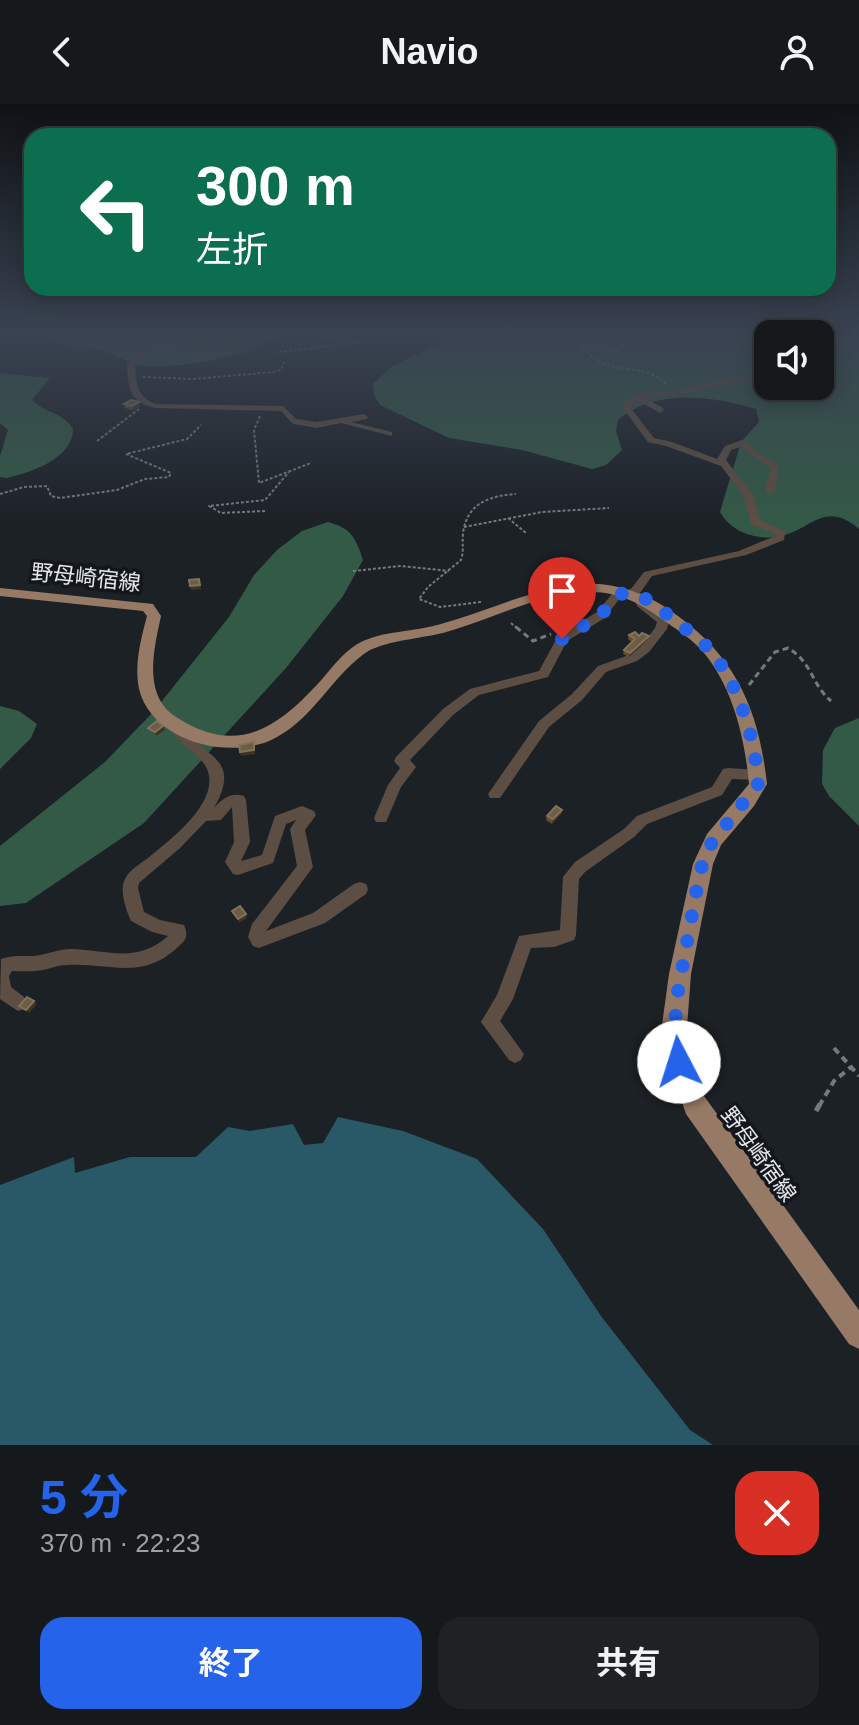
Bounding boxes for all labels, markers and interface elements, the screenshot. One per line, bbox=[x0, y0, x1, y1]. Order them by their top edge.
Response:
icon: back bbox=[40, 30, 84, 74]
icon: person bbox=[775, 30, 819, 74]
text: Navio bbox=[380, 31, 479, 72]
text: 300 m bbox=[196, 154, 355, 217]
icon: left bbox=[64, 160, 168, 264]
text: 左折 bbox=[196, 229, 268, 270]
map controls bbox=[754, 320, 834, 400]
button: sound bbox=[754, 320, 834, 400]
pin bbox=[528, 557, 596, 639]
street label: 野母崎宿線 bbox=[30, 559, 142, 596]
icon: arrive bbox=[540, 569, 584, 613]
position arrow bbox=[637, 1020, 721, 1104]
street label: 野母崎宿線 bbox=[716, 1102, 801, 1206]
text: 5 分 bbox=[40, 1471, 128, 1524]
button: close bbox=[735, 1471, 819, 1555]
text: 370 m · 22:23 bbox=[40, 1528, 200, 1558]
button: 終了 bbox=[40, 1617, 422, 1709]
button: 共有 bbox=[438, 1617, 819, 1709]

